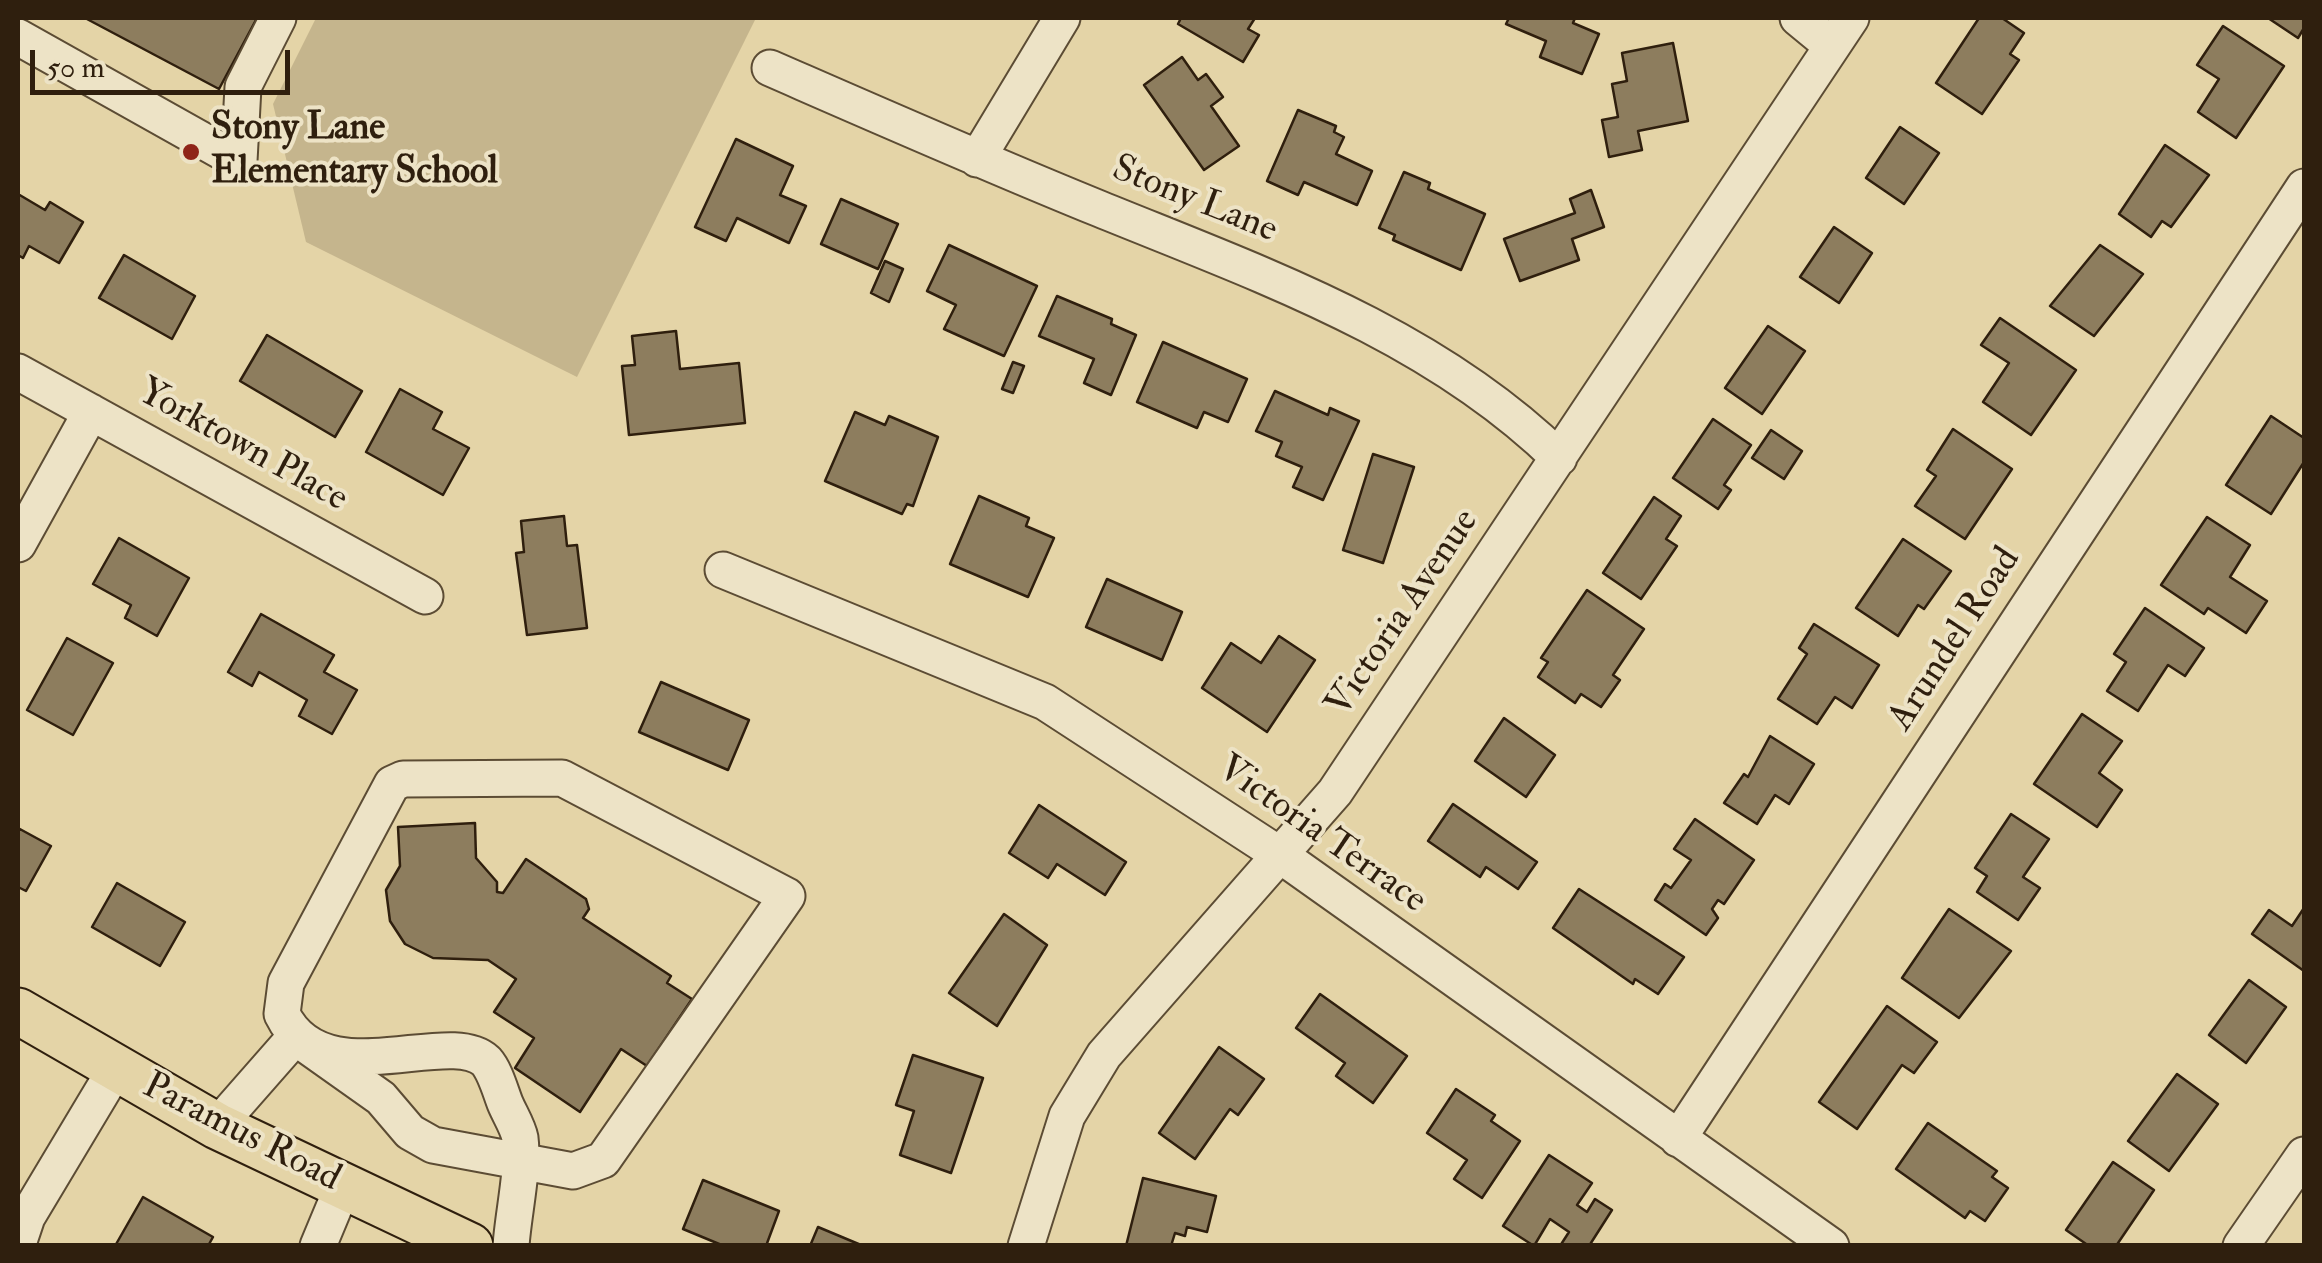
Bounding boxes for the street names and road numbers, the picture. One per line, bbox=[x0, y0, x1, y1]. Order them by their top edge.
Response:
street label: Stony Lane bbox=[1105, 147, 1283, 255]
street label: Yorktown Place bbox=[129, 371, 355, 523]
street label: Victoria Avenue bbox=[1318, 502, 1490, 726]
street label: Arundel Road bbox=[1880, 540, 2032, 740]
street label: Victoria Terrace bbox=[1208, 747, 1434, 925]
street label: Paramus Road bbox=[134, 1065, 348, 1203]

